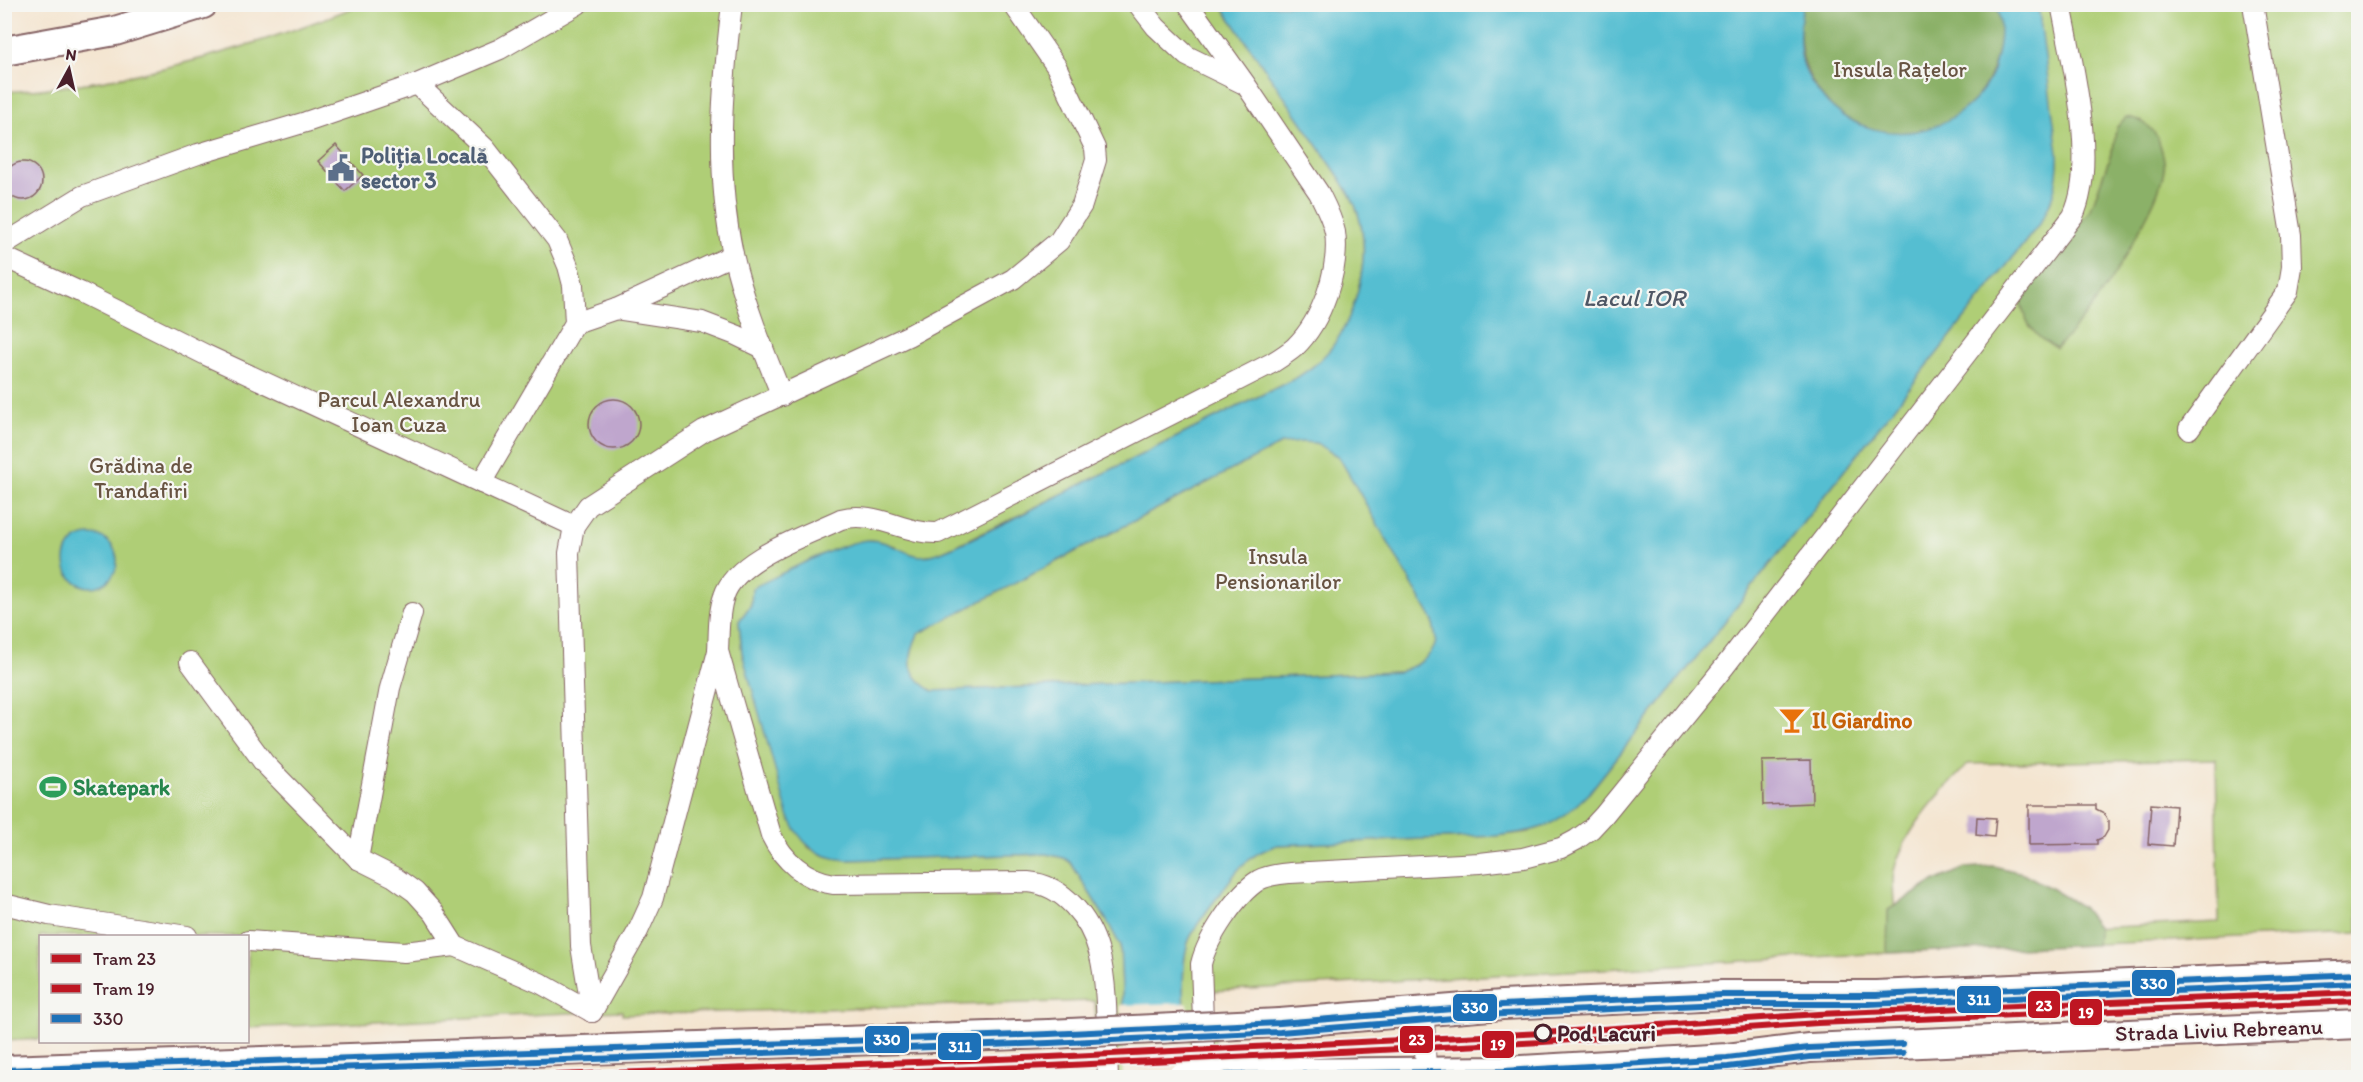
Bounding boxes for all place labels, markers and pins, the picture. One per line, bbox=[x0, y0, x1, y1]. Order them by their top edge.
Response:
place label: Poliția Locală sector 3 bbox=[361, 142, 489, 194]
public building icon: Poliția Locală sector 3 bbox=[326, 153, 356, 183]
bar icon: Il Giardino bbox=[1777, 705, 1807, 735]
place label: Il Giardino bbox=[1812, 707, 1912, 734]
sports icon: Skatepark bbox=[38, 772, 68, 802]
place label: Skatepark bbox=[73, 774, 171, 801]
place label: Pod Lacuri bbox=[1557, 1020, 1656, 1047]
marker: Pod Lacuri bbox=[1534, 1024, 1552, 1042]

